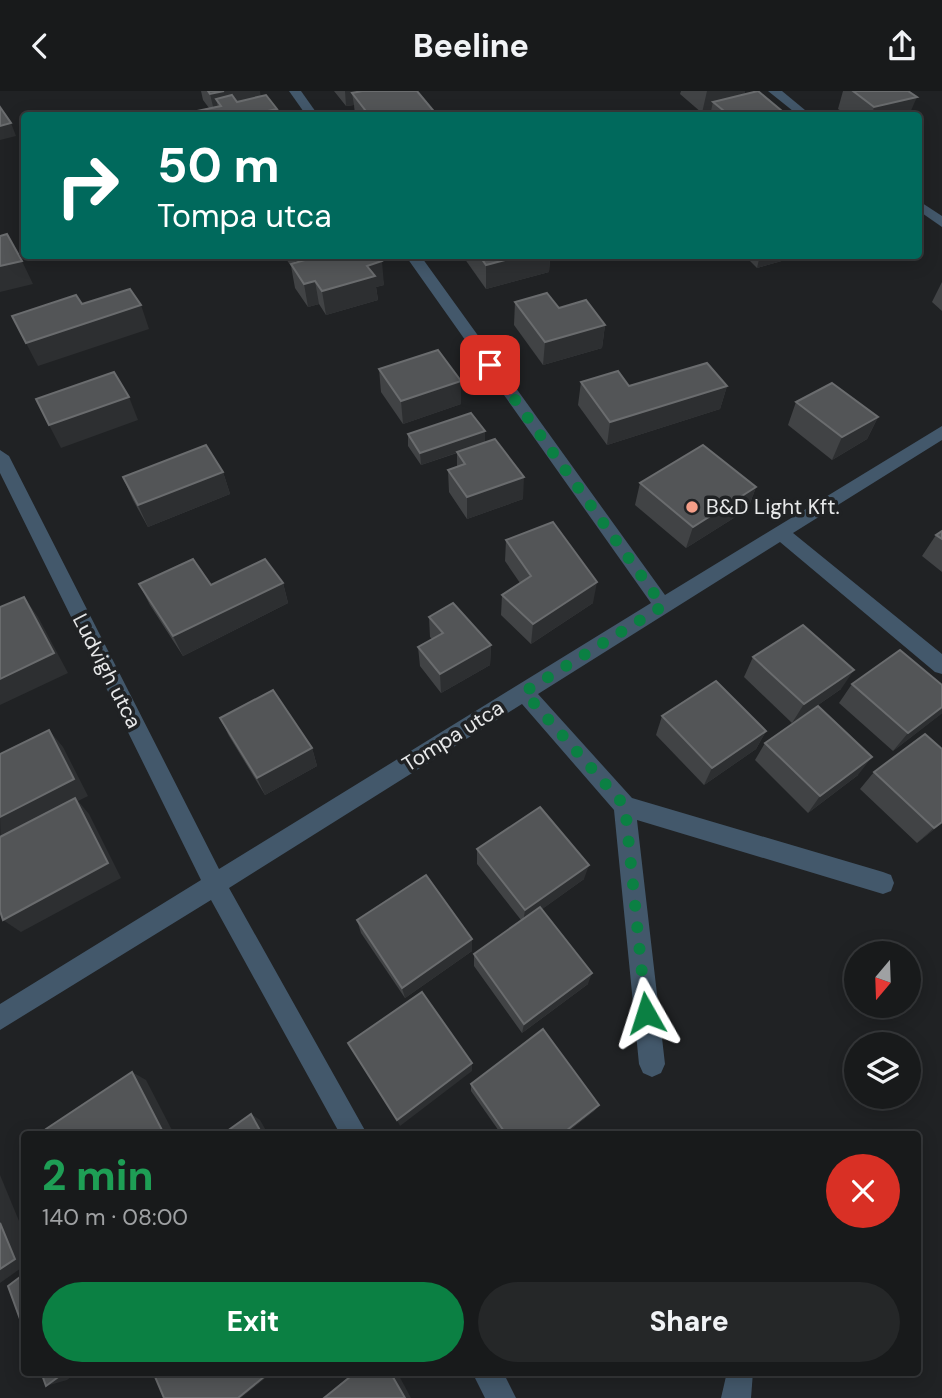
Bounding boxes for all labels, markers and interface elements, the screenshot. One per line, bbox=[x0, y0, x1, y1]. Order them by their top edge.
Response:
text: Beeline bbox=[413, 25, 529, 67]
icon: back bbox=[21, 27, 59, 65]
icon: share bbox=[883, 27, 921, 65]
text: 50 m bbox=[157, 133, 280, 197]
icon: right bbox=[42, 140, 133, 231]
text: Tompa utca bbox=[157, 195, 332, 237]
pin bbox=[460, 335, 520, 395]
icon: arrive bbox=[471, 346, 509, 384]
place label: B&D Light Kft. bbox=[706, 493, 840, 521]
marker: B&D Light Kft. bbox=[684, 499, 700, 515]
street label: Ludvigh utca bbox=[66, 609, 148, 733]
street label: Tompa utca bbox=[397, 694, 509, 778]
north arrow bbox=[844, 941, 920, 1019]
map controls bbox=[844, 941, 921, 1109]
position arrow bbox=[609, 976, 683, 1050]
button: layers bbox=[844, 1032, 921, 1109]
text: 2 min bbox=[42, 1148, 153, 1203]
button: close bbox=[826, 1154, 900, 1228]
text: 140 m · 08:00 bbox=[42, 1202, 188, 1232]
button: Exit bbox=[42, 1282, 464, 1362]
button: Share bbox=[478, 1282, 900, 1362]

